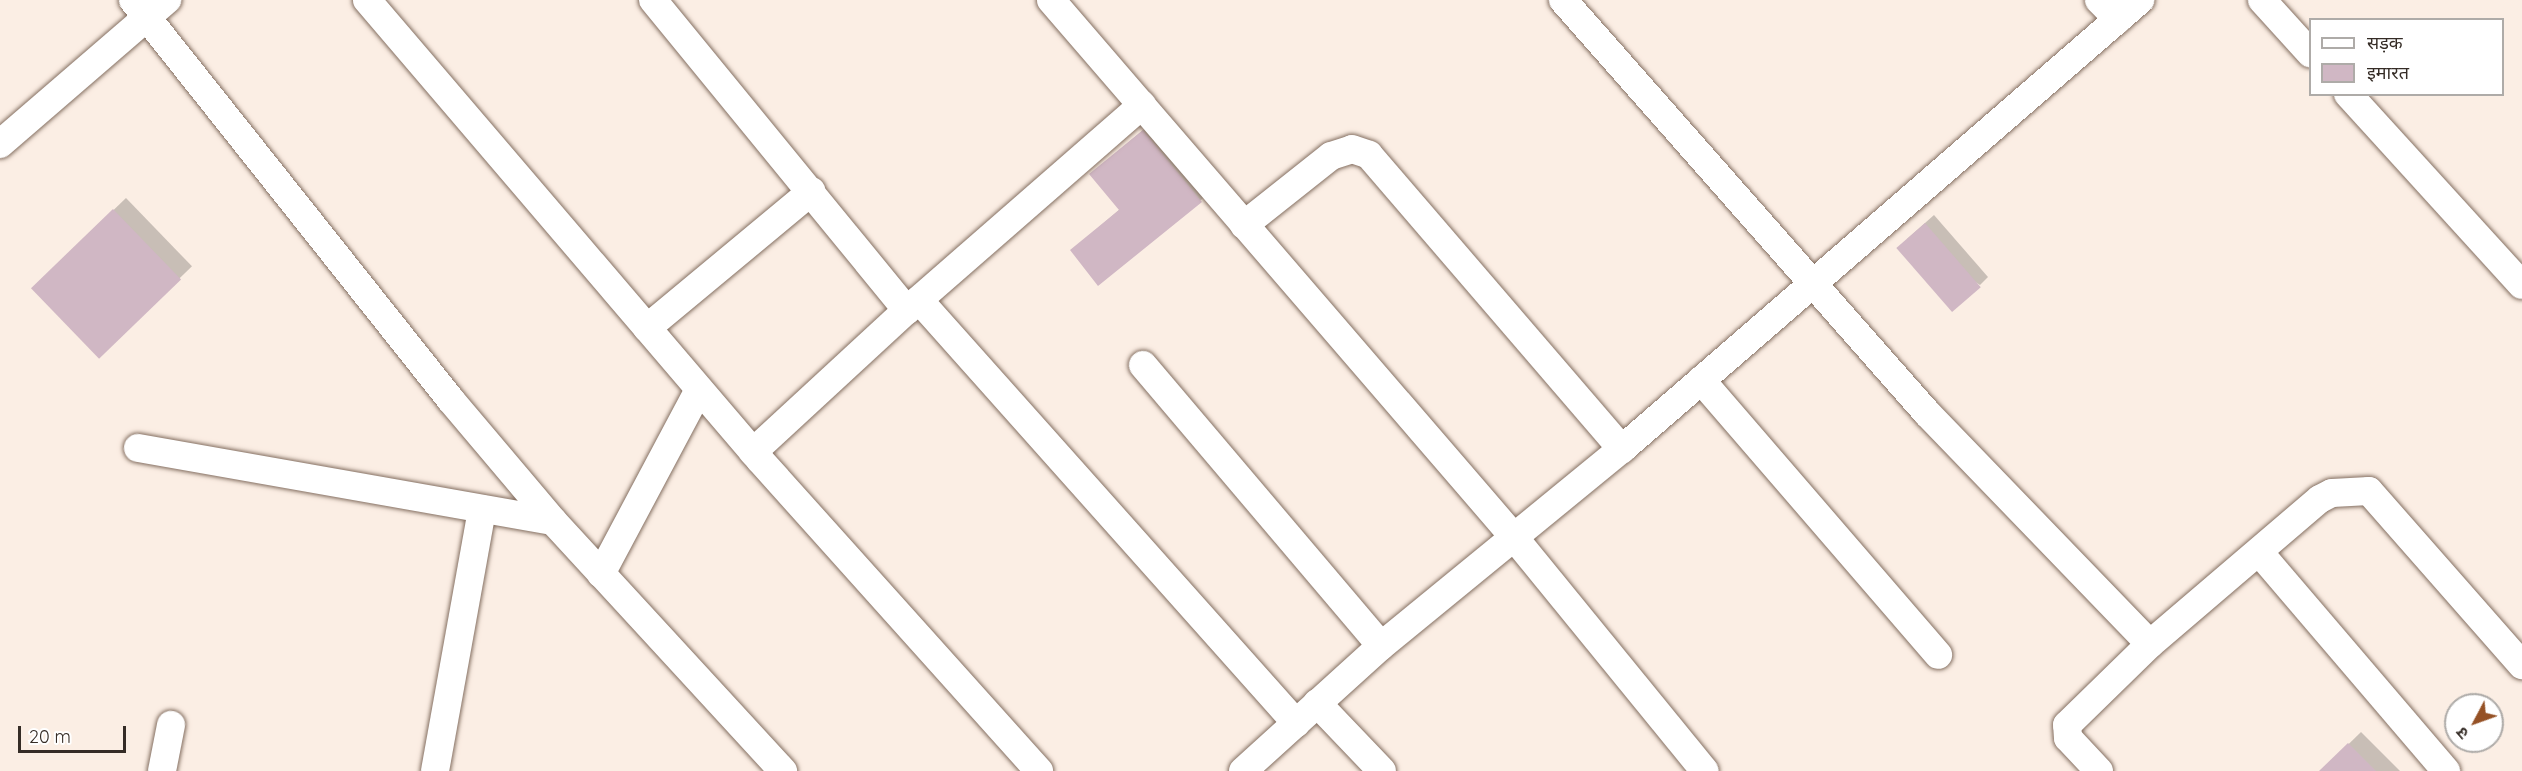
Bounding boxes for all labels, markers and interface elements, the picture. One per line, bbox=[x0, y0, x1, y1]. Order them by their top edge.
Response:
legend bbox=[2309, 18, 2504, 96]
text: सड़क bbox=[2367, 31, 2403, 54]
text: इमारत bbox=[2367, 61, 2409, 84]
north arrow bbox=[2444, 693, 2504, 753]
scale bar bbox=[21, 714, 129, 752]
text: उ bbox=[2451, 723, 2473, 744]
text: 20 m bbox=[29, 725, 71, 748]

